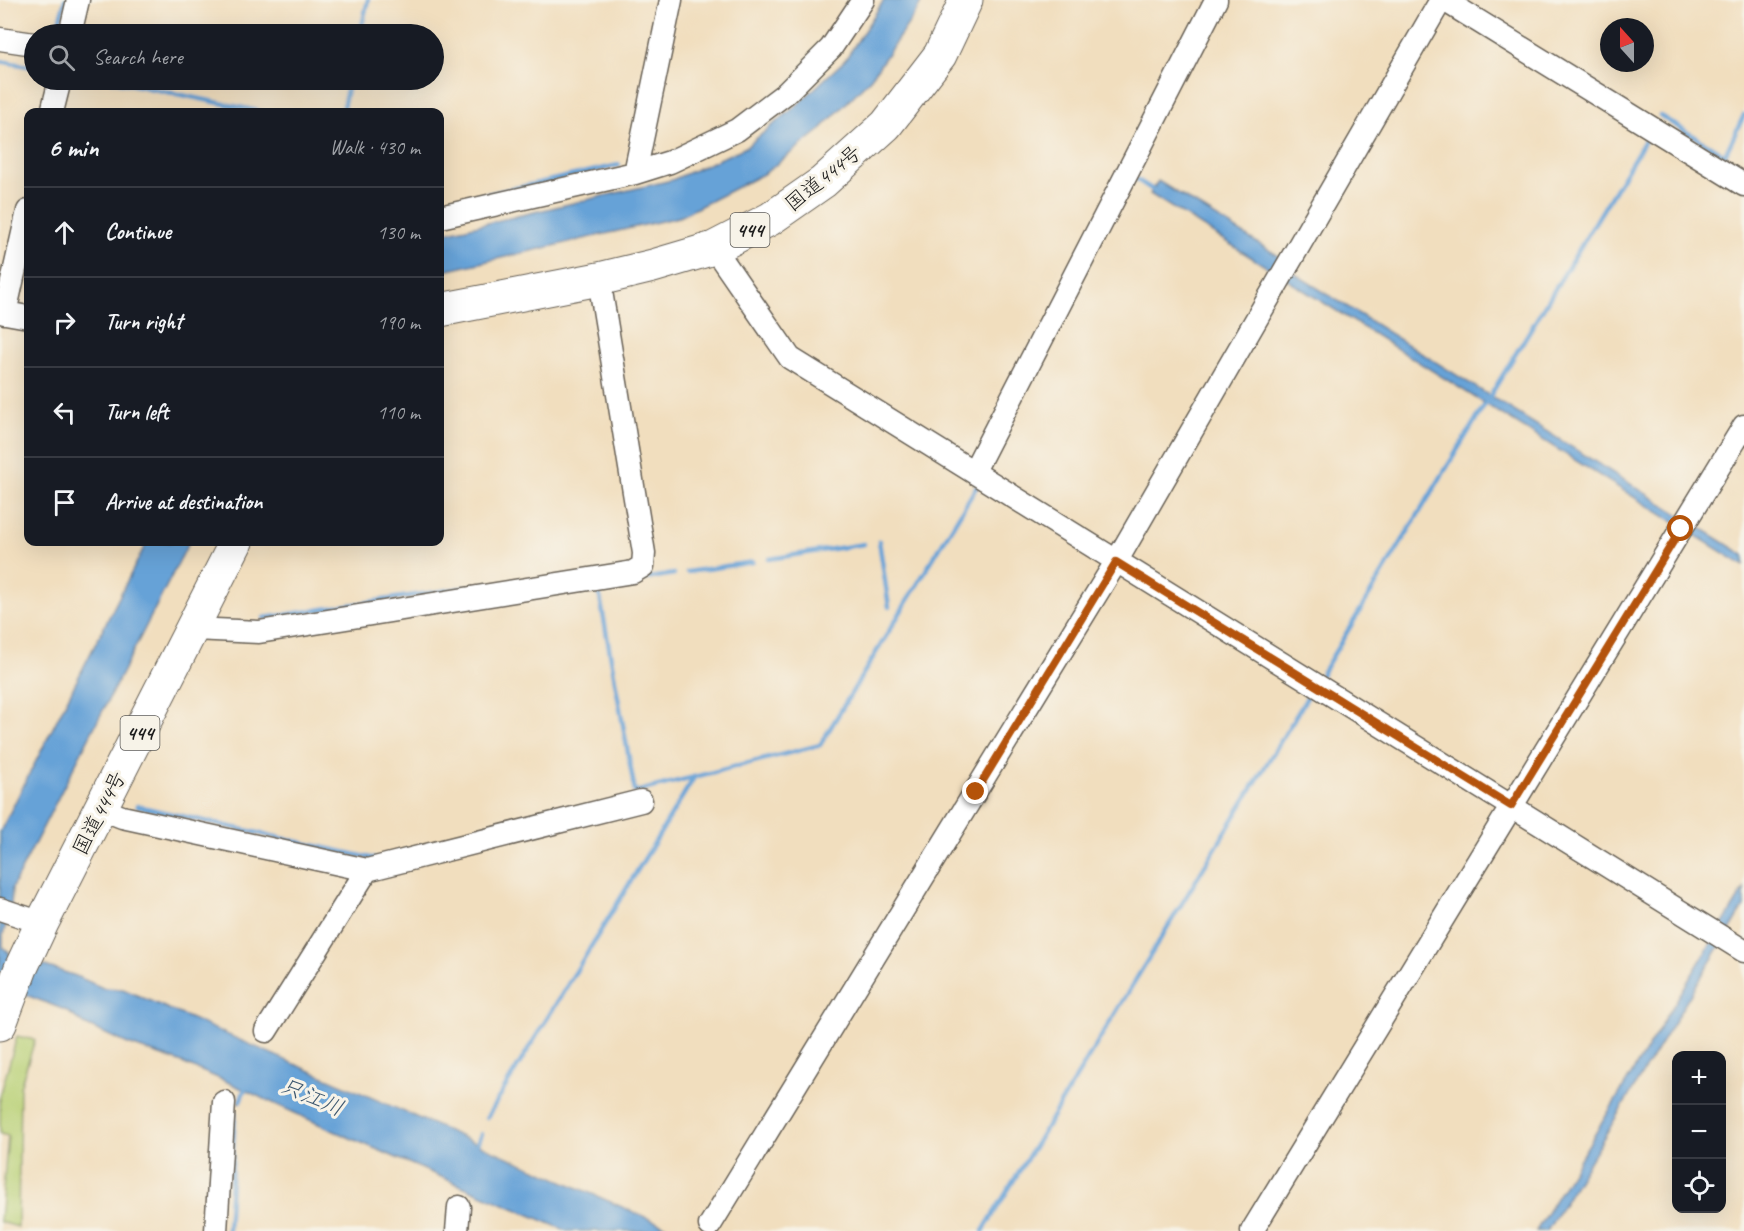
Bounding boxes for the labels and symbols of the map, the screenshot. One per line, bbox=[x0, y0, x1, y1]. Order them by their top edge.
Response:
north arrow bbox=[1600, 18, 1654, 72]
street label: 国道444号 bbox=[779, 139, 867, 217]
road number: 444 bbox=[730, 213, 770, 247]
route start bbox=[1667, 515, 1693, 541]
road number: 444 bbox=[120, 716, 160, 750]
street label: 国道444号 bbox=[67, 766, 131, 860]
route end bbox=[962, 778, 988, 804]
water label: 只江川 bbox=[276, 1071, 348, 1123]

